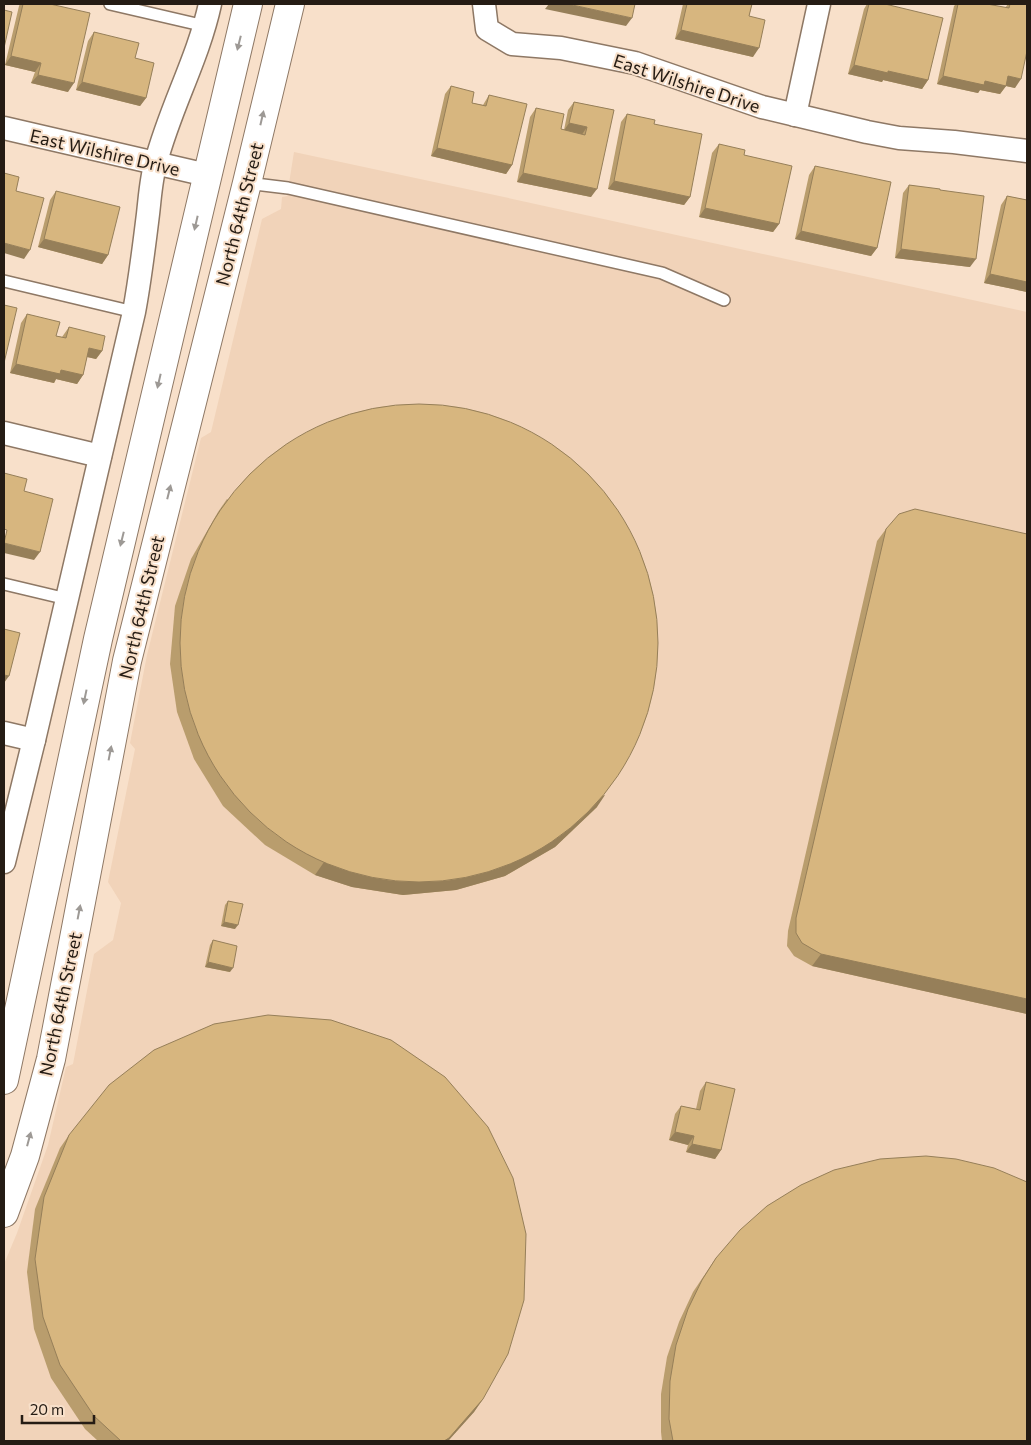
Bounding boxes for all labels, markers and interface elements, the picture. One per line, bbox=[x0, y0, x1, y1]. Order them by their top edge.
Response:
one-way arrow bbox=[235, 36, 243, 51]
street label: East Wilshire Drive bbox=[611, 49, 763, 117]
one-way arrow bbox=[258, 111, 266, 126]
street label: East Wilshire Drive bbox=[28, 124, 182, 180]
street label: North 64th Street bbox=[211, 140, 267, 288]
one-way arrow bbox=[192, 215, 200, 230]
one-way arrow bbox=[155, 373, 163, 388]
one-way arrow bbox=[166, 485, 174, 500]
one-way arrow bbox=[118, 532, 126, 547]
street label: North 64th Street bbox=[114, 533, 168, 681]
one-way arrow bbox=[81, 690, 89, 705]
one-way arrow bbox=[106, 744, 114, 760]
one-way arrow bbox=[75, 905, 83, 920]
street label: North 64th Street bbox=[34, 930, 86, 1078]
one-way arrow bbox=[25, 1132, 33, 1147]
scale bar bbox=[22, 1392, 95, 1424]
text: 20 m bbox=[30, 1400, 64, 1418]

